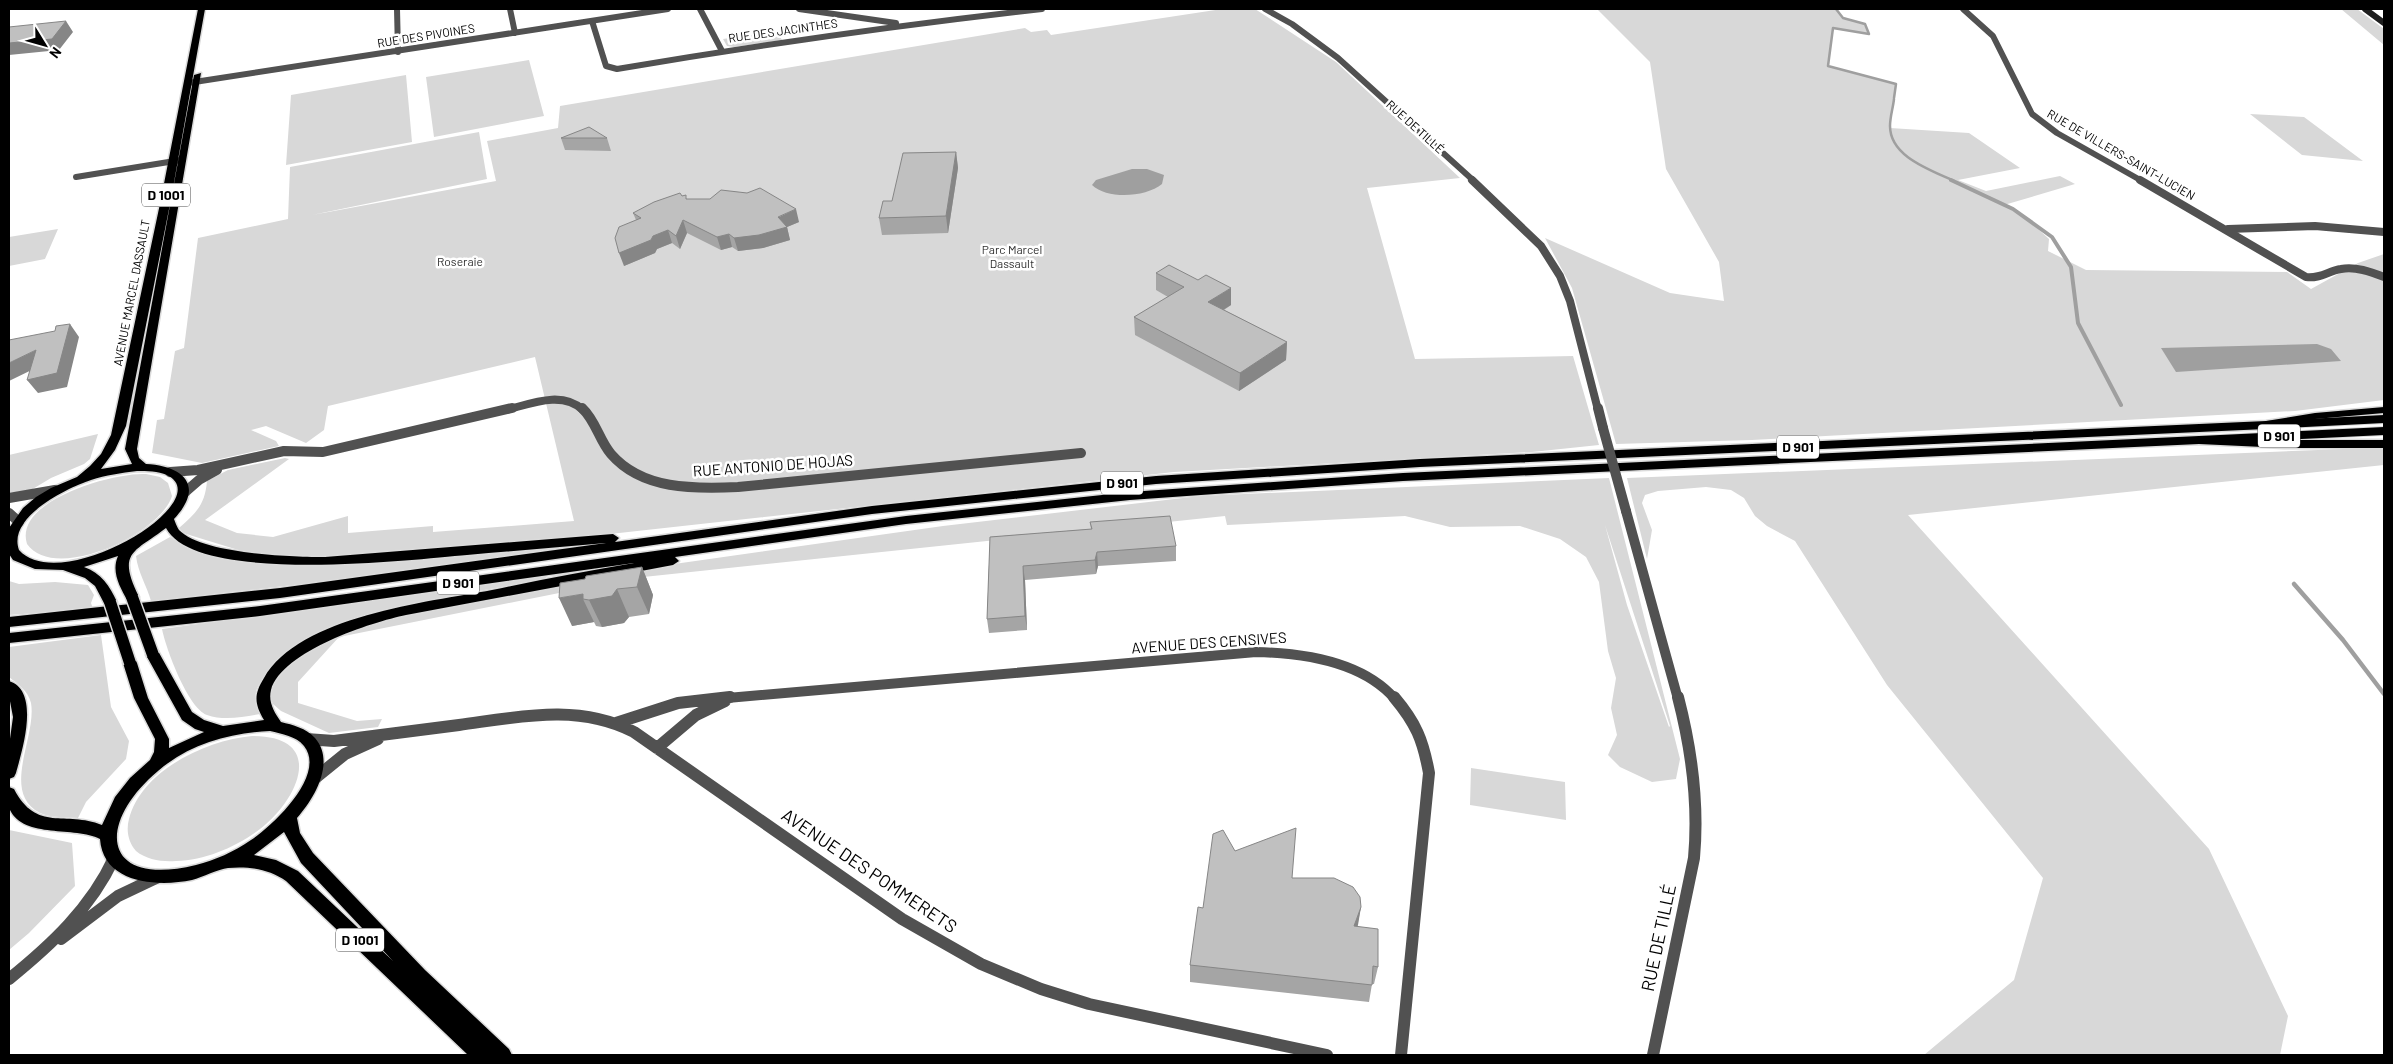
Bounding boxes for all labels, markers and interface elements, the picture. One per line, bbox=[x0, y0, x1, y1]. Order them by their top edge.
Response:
street label: RUE DES JACINTHES bbox=[727, 15, 838, 45]
north arrow bbox=[20, 20, 70, 70]
street label: RUE DES PIVOINES bbox=[376, 20, 476, 50]
text: N bbox=[46, 44, 65, 62]
street label: RUE DE TILLÉ bbox=[1384, 97, 1447, 156]
street label: RUE DE VILLERS-SAINT-LUCIEN bbox=[2045, 106, 2198, 202]
road number: D 1001 bbox=[142, 184, 190, 206]
street label: AVENUE MARCEL DASSAULT bbox=[110, 218, 152, 367]
park label: Parc Marcel Dassault bbox=[982, 242, 1042, 270]
park label: Roseraie bbox=[437, 254, 483, 268]
road number: D 901 bbox=[2258, 424, 2300, 448]
road number: D 901 bbox=[1777, 436, 1819, 458]
street label: RUE ANTONIO DE HOJAS bbox=[692, 450, 854, 480]
road number: D 901 bbox=[1101, 472, 1143, 494]
road number: D 901 bbox=[437, 572, 479, 594]
street label: AVENUE DES CENSIVES bbox=[1131, 628, 1287, 656]
street label: AVENUE DES POMMERETS bbox=[778, 803, 961, 937]
street label: RUE DE TILLÉ bbox=[1636, 882, 1680, 993]
road number: D 1001 bbox=[336, 928, 384, 952]

